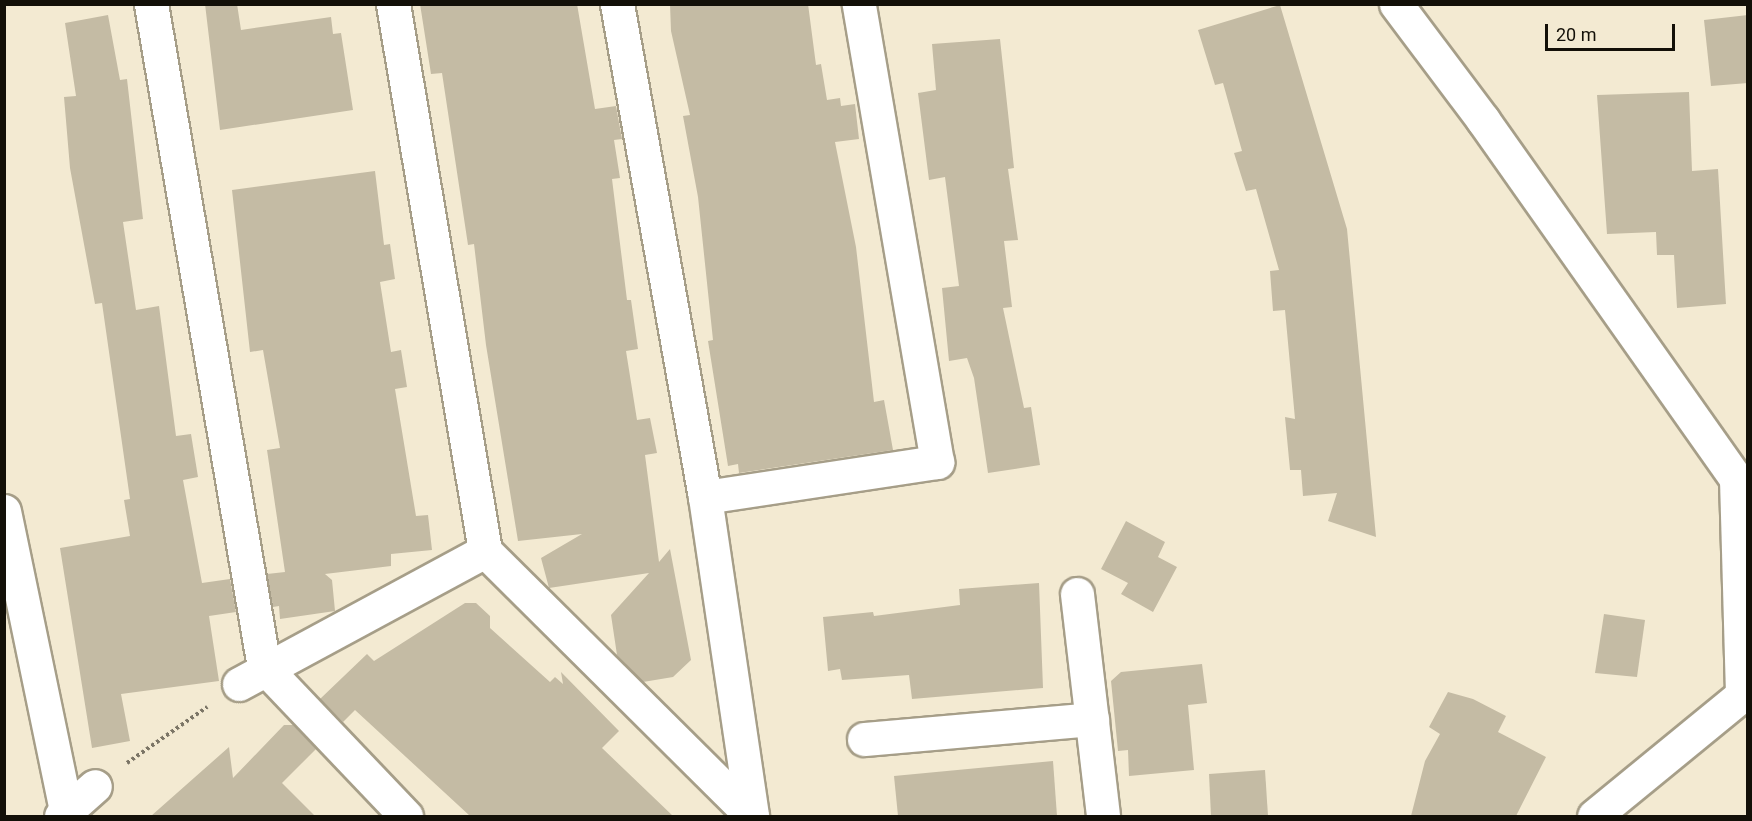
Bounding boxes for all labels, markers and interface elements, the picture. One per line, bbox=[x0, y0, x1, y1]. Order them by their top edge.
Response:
scale bar bbox=[1548, 12, 1678, 50]
text: 20 m bbox=[1556, 24, 1596, 45]

